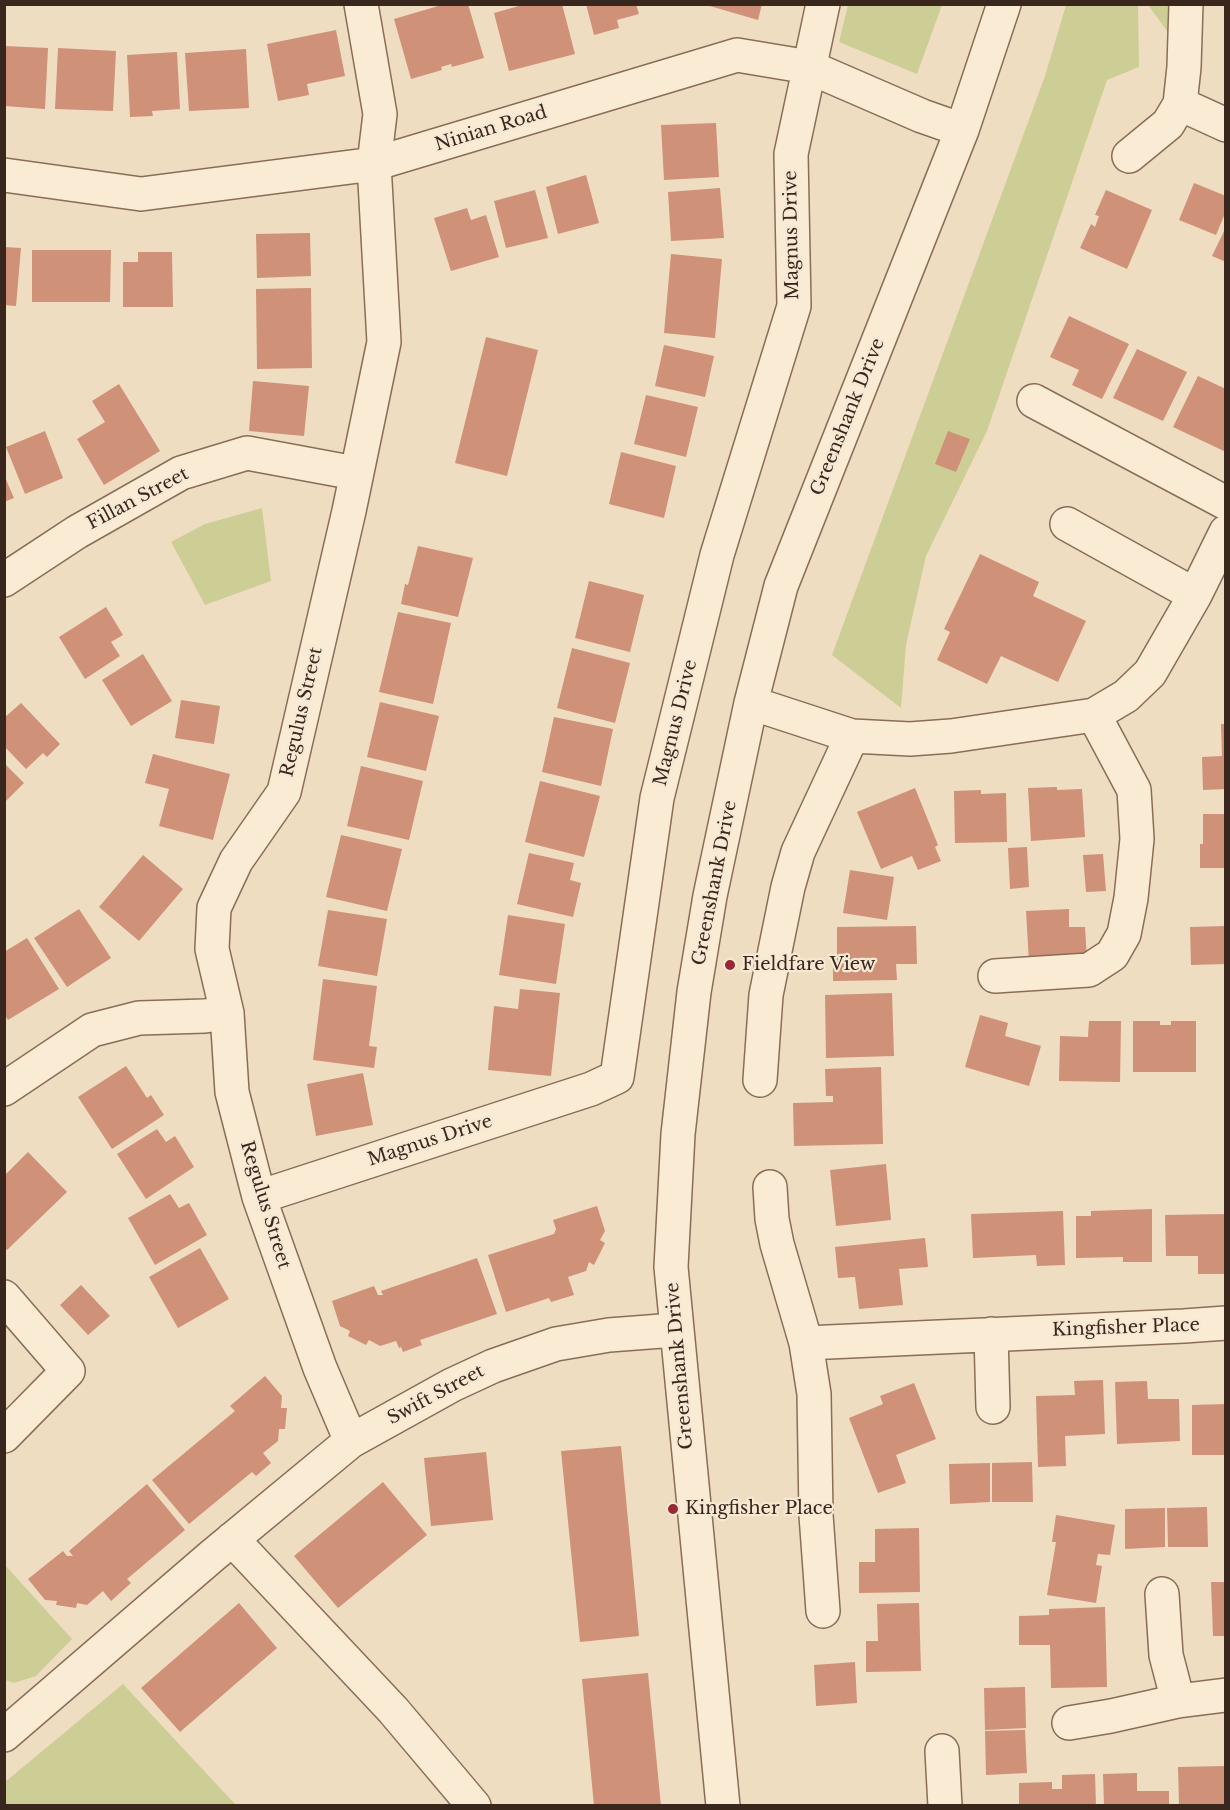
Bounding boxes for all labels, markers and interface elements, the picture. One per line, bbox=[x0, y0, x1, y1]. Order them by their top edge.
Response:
street label: Ninian Road bbox=[432, 102, 550, 156]
street label: Magnus Drive bbox=[780, 170, 804, 300]
street label: Greenshank Drive bbox=[807, 335, 889, 499]
street label: Fillan Street bbox=[84, 463, 192, 535]
street label: Regulus Street bbox=[277, 645, 327, 779]
street label: Magnus Drive bbox=[650, 658, 702, 788]
street label: Greenshank Drive bbox=[688, 799, 742, 967]
place label: Fieldfare View bbox=[742, 954, 875, 976]
marker: Fieldfare View bbox=[723, 958, 737, 972]
street label: Magnus Drive bbox=[365, 1111, 495, 1171]
street label: Regulus Street bbox=[235, 1138, 295, 1272]
street label: Greenshank Drive bbox=[662, 1282, 698, 1450]
street label: Kingfisher Place bbox=[1052, 1315, 1200, 1341]
street label: Swift Street bbox=[384, 1361, 488, 1429]
place label: Kingfisher Place bbox=[685, 1498, 833, 1520]
marker: Kingfisher Place bbox=[666, 1502, 680, 1516]

